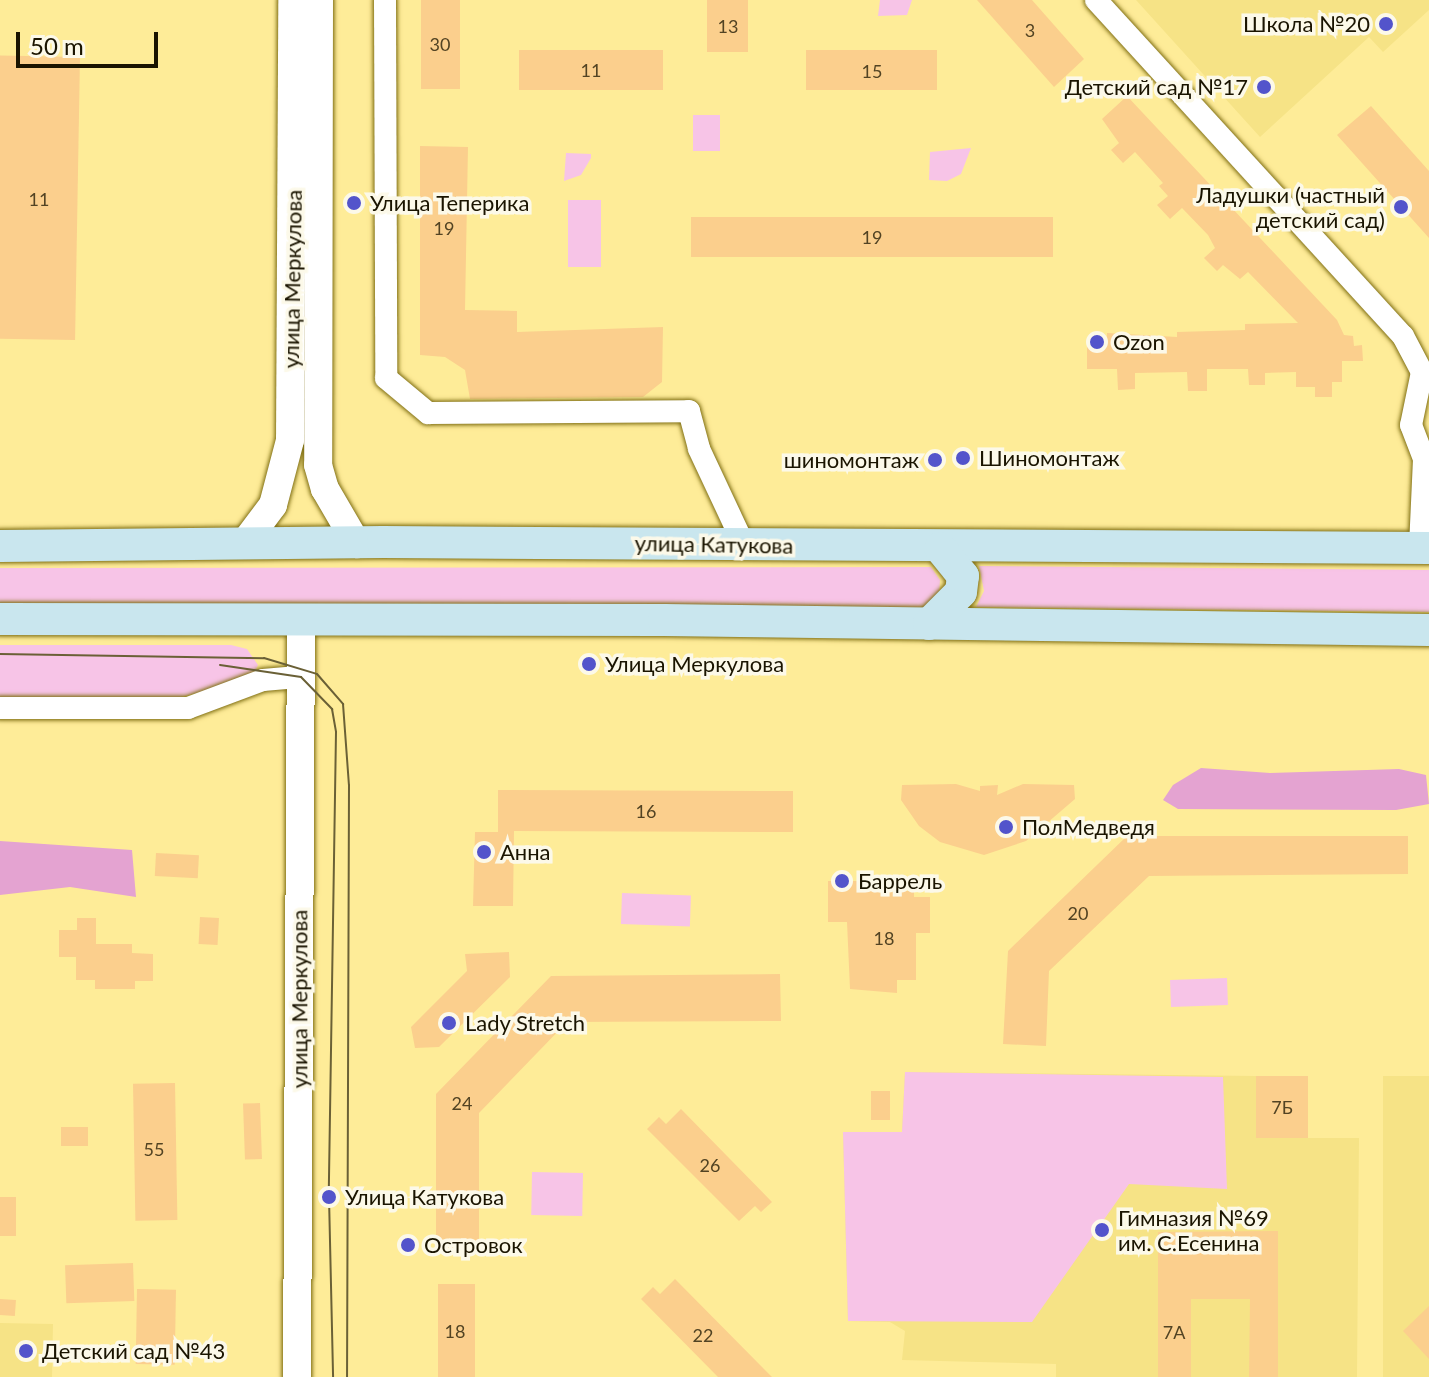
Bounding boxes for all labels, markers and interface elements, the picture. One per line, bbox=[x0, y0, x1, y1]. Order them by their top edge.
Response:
place label: Школа №20 bbox=[1243, 11, 1370, 37]
house number: 13 bbox=[718, 15, 738, 37]
marker: Школа №20 bbox=[1377, 15, 1395, 33]
scale bar bbox=[20, 16, 162, 66]
house number: 3 bbox=[1025, 19, 1035, 41]
text: 50 m bbox=[30, 31, 84, 60]
house number: 30 bbox=[430, 33, 450, 55]
house number: 11 bbox=[581, 59, 601, 81]
house number: 15 bbox=[862, 60, 882, 82]
place label: Детский сад №17 bbox=[1065, 74, 1248, 100]
marker: Детский сад №17 bbox=[1255, 78, 1273, 96]
place label: Ладушки (частный детский сад) bbox=[1196, 181, 1385, 232]
house number: 11 bbox=[29, 188, 49, 210]
street label: улица Меркулова bbox=[277, 189, 307, 369]
place label: Улица Теперика bbox=[370, 190, 529, 216]
marker: Улица Теперика bbox=[345, 194, 363, 212]
marker: Ладушки (частный детский сад) bbox=[1392, 198, 1410, 216]
house number: 19 bbox=[434, 217, 454, 239]
house number: 19 bbox=[862, 226, 882, 248]
place label: Ozon bbox=[1113, 329, 1165, 355]
marker: Ozon bbox=[1088, 333, 1106, 351]
place label: Шиномонтаж bbox=[979, 445, 1120, 471]
place label: шиномонтаж bbox=[784, 447, 919, 473]
marker: Шиномонтаж bbox=[954, 449, 972, 467]
marker: шиномонтаж bbox=[926, 451, 944, 469]
street label: улица Катукова bbox=[634, 529, 794, 559]
place label: Улица Меркулова bbox=[605, 651, 784, 677]
marker: Улица Меркулова bbox=[580, 655, 598, 673]
house number: 16 bbox=[636, 800, 656, 822]
place label: ПолМедведя bbox=[1022, 814, 1155, 840]
marker: ПолМедведя bbox=[997, 818, 1015, 836]
place label: Анна bbox=[500, 839, 551, 865]
marker: Анна bbox=[475, 843, 493, 861]
place label: Баррель bbox=[858, 868, 942, 894]
marker: Баррель bbox=[833, 872, 851, 890]
house number: 20 bbox=[1068, 902, 1088, 924]
street label: улица Меркулова bbox=[286, 910, 312, 1088]
house number: 18 bbox=[874, 927, 894, 949]
place label: Lady Stretch bbox=[465, 1010, 586, 1036]
marker: Lady Stretch bbox=[440, 1014, 458, 1032]
house number: 24 bbox=[452, 1092, 472, 1114]
house number: 7Б bbox=[1271, 1096, 1293, 1118]
house number: 55 bbox=[144, 1138, 164, 1160]
house number: 26 bbox=[700, 1154, 720, 1176]
place label: Улица Катукова bbox=[345, 1184, 504, 1210]
marker: Улица Катукова bbox=[320, 1188, 338, 1206]
place label: Гимназия №69 им. С.Есенина bbox=[1118, 1204, 1269, 1256]
marker: Гимназия №69 им. С.Есенина bbox=[1093, 1221, 1111, 1239]
place label: Островок bbox=[424, 1232, 523, 1258]
marker: Островок bbox=[399, 1236, 417, 1254]
house number: 18 bbox=[445, 1320, 465, 1342]
house number: 7А bbox=[1163, 1321, 1185, 1343]
house number: 22 bbox=[693, 1324, 713, 1346]
place label: Детский сад №43 bbox=[42, 1338, 225, 1364]
marker: Детский сад №43 bbox=[17, 1342, 35, 1360]

